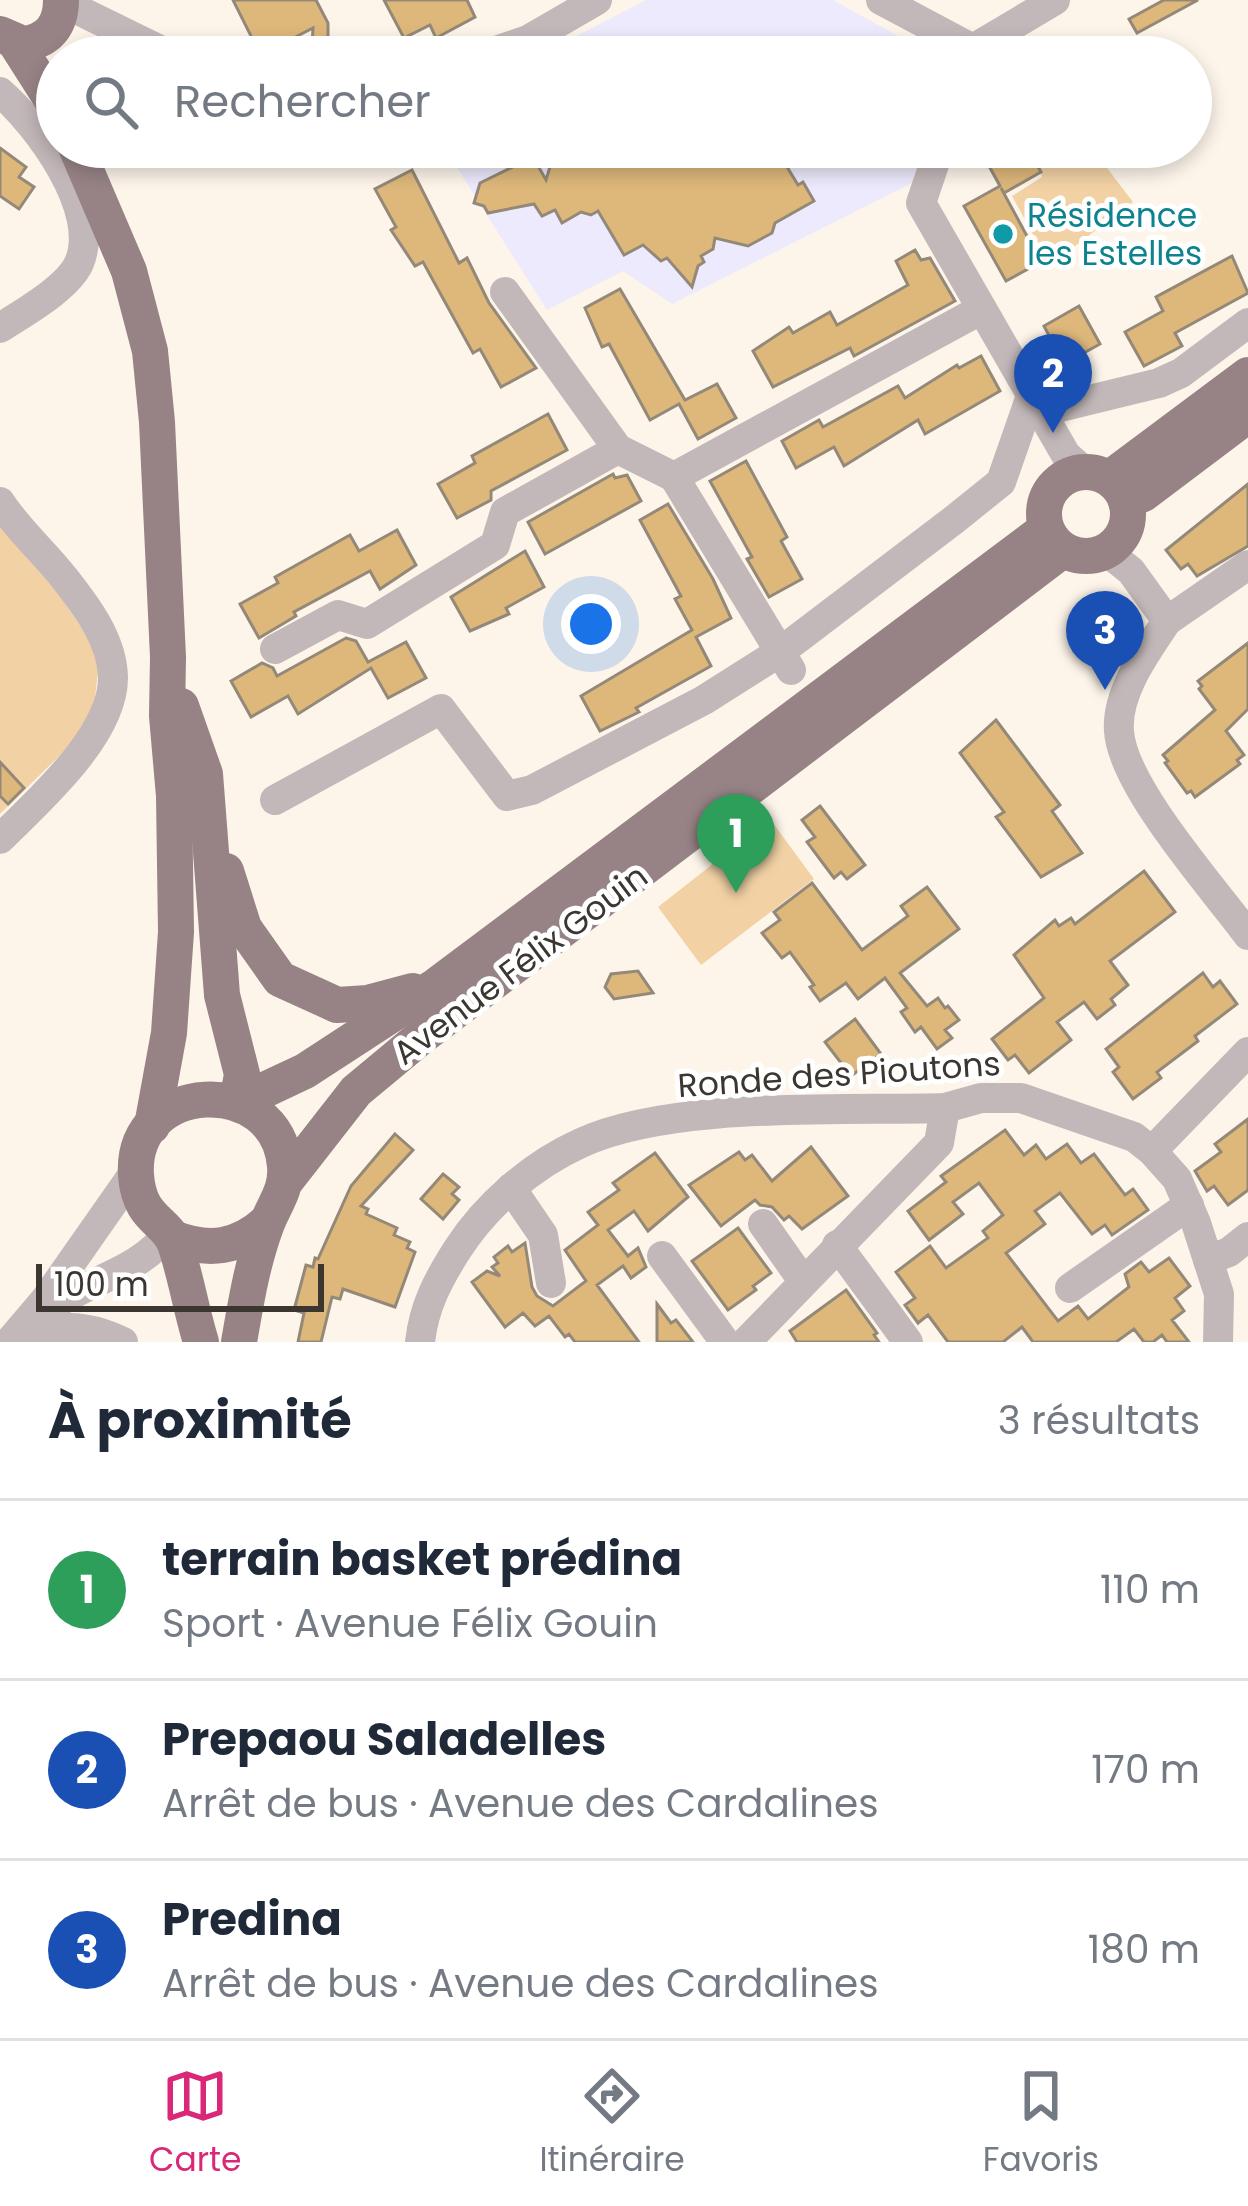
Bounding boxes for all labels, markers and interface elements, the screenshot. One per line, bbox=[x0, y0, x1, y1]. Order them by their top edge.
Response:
search box bbox=[36, 36, 1212, 168]
icon: search bbox=[78, 69, 144, 135]
text: Rechercher bbox=[174, 70, 431, 133]
place label: Résidence les Estelles bbox=[1027, 192, 1202, 277]
marker: Résidence les Estelles bbox=[990, 221, 1016, 247]
pin: 2 bbox=[1014, 334, 1092, 433]
pin: 3 bbox=[1066, 591, 1144, 690]
your location bbox=[561, 594, 621, 654]
pin: 1 bbox=[697, 794, 775, 893]
street label: Avenue Félix Gouin bbox=[383, 853, 657, 1076]
street label: Ronde des Pioutons bbox=[676, 1040, 1002, 1109]
scale bar bbox=[36, 1258, 324, 1311]
text: 100 m bbox=[54, 1261, 149, 1308]
text: À proximité bbox=[48, 1384, 352, 1456]
text: 3 résultats bbox=[998, 1393, 1200, 1448]
text: terrain basket prédina bbox=[162, 1528, 682, 1591]
text: 1 bbox=[80, 1562, 94, 1617]
text: 110 m bbox=[1100, 1562, 1200, 1617]
text: Sport · Avenue Félix Gouin bbox=[162, 1596, 658, 1651]
text: Prepaou Saladelles bbox=[162, 1708, 606, 1771]
text: 2 bbox=[76, 1742, 98, 1797]
text: 170 m bbox=[1091, 1742, 1200, 1797]
text: Arrêt de bus · Avenue des Cardalines bbox=[162, 1776, 879, 1831]
text: Predina bbox=[162, 1888, 342, 1951]
text: 3 bbox=[75, 1922, 99, 1977]
text: 180 m bbox=[1088, 1922, 1200, 1977]
text: Arrêt de bus · Avenue des Cardalines bbox=[162, 1956, 879, 2011]
tab: Carte bbox=[149, 2063, 242, 2185]
tab: Itinéraire bbox=[539, 2063, 685, 2185]
tab: Favoris bbox=[983, 2063, 1099, 2185]

